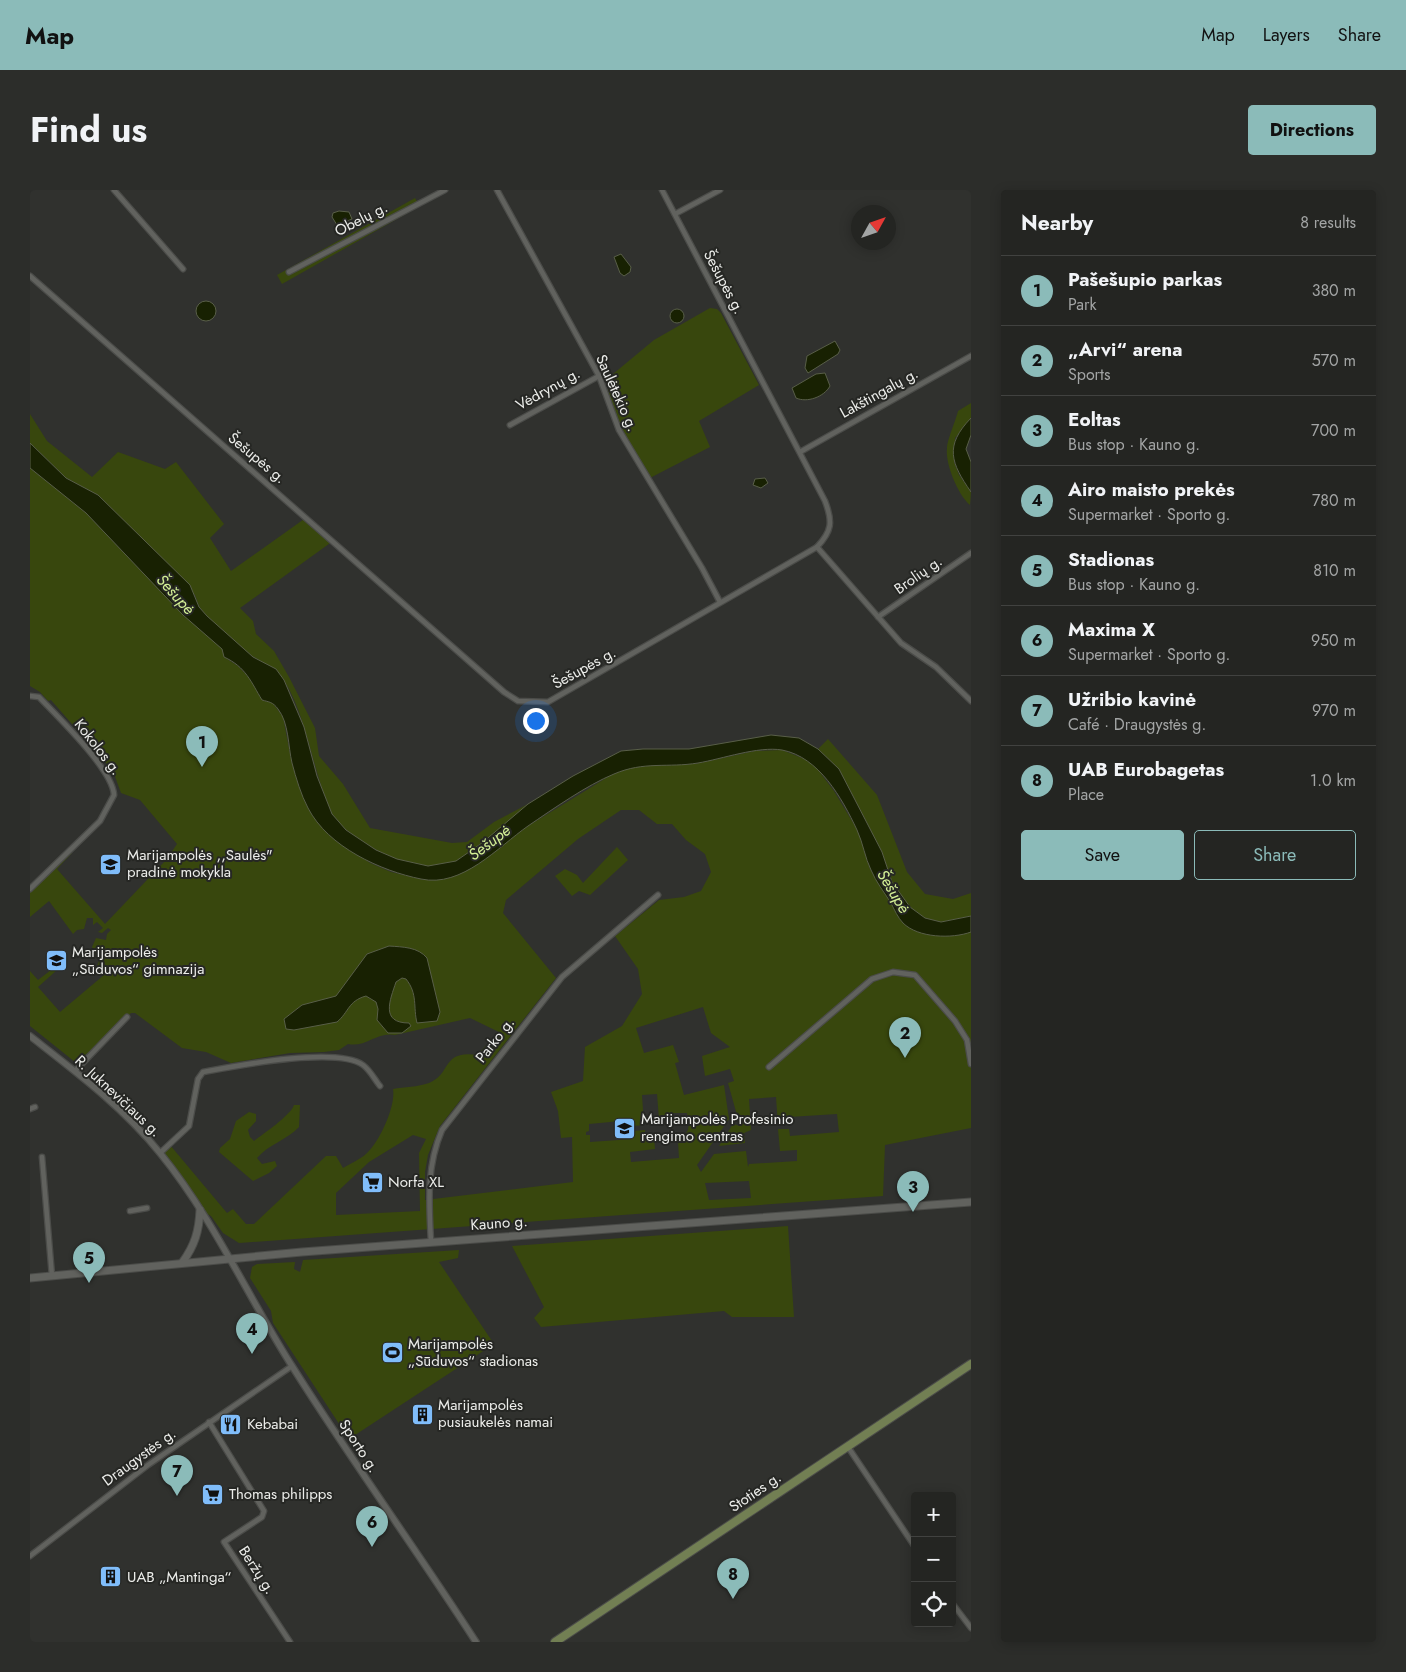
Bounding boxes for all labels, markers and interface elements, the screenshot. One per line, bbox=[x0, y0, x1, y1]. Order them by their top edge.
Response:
text: Map bbox=[25, 18, 74, 53]
text: Map bbox=[1201, 22, 1235, 48]
text: Layers bbox=[1263, 22, 1310, 48]
text: Share bbox=[1338, 22, 1381, 48]
text: Find us bbox=[30, 105, 147, 155]
button: Directions bbox=[1248, 105, 1376, 155]
street label: Obelų g. bbox=[331, 196, 391, 242]
north arrow bbox=[851, 205, 896, 250]
text: Nearby bbox=[1021, 208, 1093, 238]
text: 8 results bbox=[1300, 211, 1356, 234]
street label: Šešupės g. bbox=[698, 246, 750, 318]
text: Pašešupio parkas bbox=[1068, 266, 1222, 293]
text: 1 bbox=[1033, 279, 1041, 302]
text: 380 m bbox=[1312, 279, 1356, 302]
text: Park bbox=[1068, 293, 1097, 316]
text: „Arvi“ arena bbox=[1068, 336, 1182, 363]
text: 2 bbox=[1032, 349, 1042, 372]
text: 570 m bbox=[1312, 349, 1356, 372]
street label: Saulėtekio g. bbox=[590, 351, 644, 435]
street label: Vėdrynų g. bbox=[512, 362, 584, 416]
street label: Lakštingalų g. bbox=[836, 362, 922, 424]
text: Sports bbox=[1068, 363, 1110, 386]
text: Eoltas bbox=[1068, 406, 1121, 433]
text: 3 bbox=[1032, 419, 1042, 442]
text: 700 m bbox=[1311, 419, 1356, 442]
street label: Šešupės g. bbox=[223, 427, 291, 489]
text: Bus stop · Kauno g. bbox=[1068, 433, 1200, 456]
text: Airo maisto prekės bbox=[1068, 476, 1235, 503]
text: 4 bbox=[1031, 489, 1043, 512]
text: 780 m bbox=[1312, 489, 1356, 512]
text: Supermarket · Sporto g. bbox=[1068, 503, 1230, 526]
text: Stadionas bbox=[1068, 546, 1154, 573]
street label: Brolių g. bbox=[889, 550, 947, 600]
text: 5 bbox=[1032, 559, 1042, 582]
text: 810 m bbox=[1313, 559, 1356, 582]
water label: Šešupė bbox=[151, 569, 200, 620]
text: Bus stop · Kauno g. bbox=[1068, 573, 1200, 596]
text: Maxima X bbox=[1068, 616, 1155, 643]
text: 6 bbox=[1032, 629, 1042, 652]
text: 950 m bbox=[1311, 629, 1356, 652]
street label: Šešupės g. bbox=[548, 641, 620, 695]
text: Supermarket · Sporto g. bbox=[1068, 643, 1230, 666]
text: Užribio kavinė bbox=[1068, 686, 1196, 713]
text: 7 bbox=[1032, 699, 1042, 722]
text: 970 m bbox=[1312, 699, 1356, 722]
your location bbox=[523, 708, 549, 734]
text: Café · Draugystės g. bbox=[1068, 713, 1206, 736]
street label: Kokolos g. bbox=[69, 714, 127, 780]
pin: 1 bbox=[186, 726, 218, 767]
text: UAB Eurobagetas bbox=[1068, 756, 1224, 783]
text: 8 bbox=[1032, 769, 1042, 792]
text: 1.0 km bbox=[1310, 769, 1356, 792]
text: Place bbox=[1068, 783, 1104, 806]
water label: Šešupė bbox=[463, 819, 515, 866]
button: Save bbox=[1021, 830, 1184, 880]
button: Share bbox=[1194, 830, 1356, 880]
place label: Marijampolės ,,Saulės" pradinė mokykla bbox=[127, 844, 273, 883]
school or university icon: Marijampolės ,,Saulės" pradinė mokykla bbox=[99, 852, 123, 876]
water label: Šešupė bbox=[871, 865, 916, 918]
place label: Marijampolės „Sūduvos“ gimnazija bbox=[72, 941, 204, 980]
school or university icon: Marijampolės „Sūduvos“ gimnazija bbox=[44, 949, 68, 973]
street label: Parko g. bbox=[470, 1013, 520, 1067]
pin: 2 bbox=[889, 1017, 921, 1058]
street label: R. Juknevičiaus g. bbox=[70, 1050, 166, 1142]
place label: Marijampolės Profesinio rengimo centras bbox=[641, 1108, 794, 1147]
school or university icon: Marijampolės Profesinio rengimo centras bbox=[613, 1116, 637, 1140]
supermarket icon: Norfa XL bbox=[360, 1170, 384, 1194]
place label: Norfa XL bbox=[388, 1171, 444, 1193]
pin: 3 bbox=[897, 1171, 929, 1212]
street label: Kauno g. bbox=[470, 1210, 528, 1236]
pin: 5 bbox=[73, 1242, 105, 1283]
pin: 4 bbox=[236, 1313, 268, 1354]
place label: Marijampolės „Sūduvos“ stadionas bbox=[408, 1333, 538, 1372]
sports icon: Marijampolės „Sūduvos“ stadionas bbox=[380, 1341, 404, 1365]
place label: Marijampolės pusiaukelės namai bbox=[438, 1394, 553, 1433]
building icon: Marijampolės pusiaukelės namai bbox=[410, 1402, 434, 1426]
restaurant icon: Kebabai bbox=[219, 1412, 243, 1436]
place label: Kebabai bbox=[247, 1413, 298, 1435]
street label: Sporto g. bbox=[334, 1415, 384, 1477]
street label: Draugystės g. bbox=[98, 1423, 180, 1491]
pin: 7 bbox=[161, 1455, 193, 1496]
street label: Stoties g. bbox=[724, 1466, 786, 1518]
supermarket icon: Thomas philipps bbox=[201, 1482, 225, 1506]
place label: Thomas philipps bbox=[229, 1483, 332, 1505]
map controls bbox=[911, 1492, 956, 1627]
button: + bbox=[911, 1492, 956, 1537]
pin: 6 bbox=[356, 1506, 388, 1547]
button: − bbox=[911, 1537, 956, 1582]
street label: Beržų g. bbox=[233, 1542, 281, 1598]
pin: 8 bbox=[717, 1558, 749, 1599]
building icon: UAB „Mantinga“ bbox=[99, 1565, 123, 1589]
place label: UAB „Mantinga“ bbox=[127, 1566, 231, 1588]
button: locate bbox=[911, 1582, 956, 1627]

